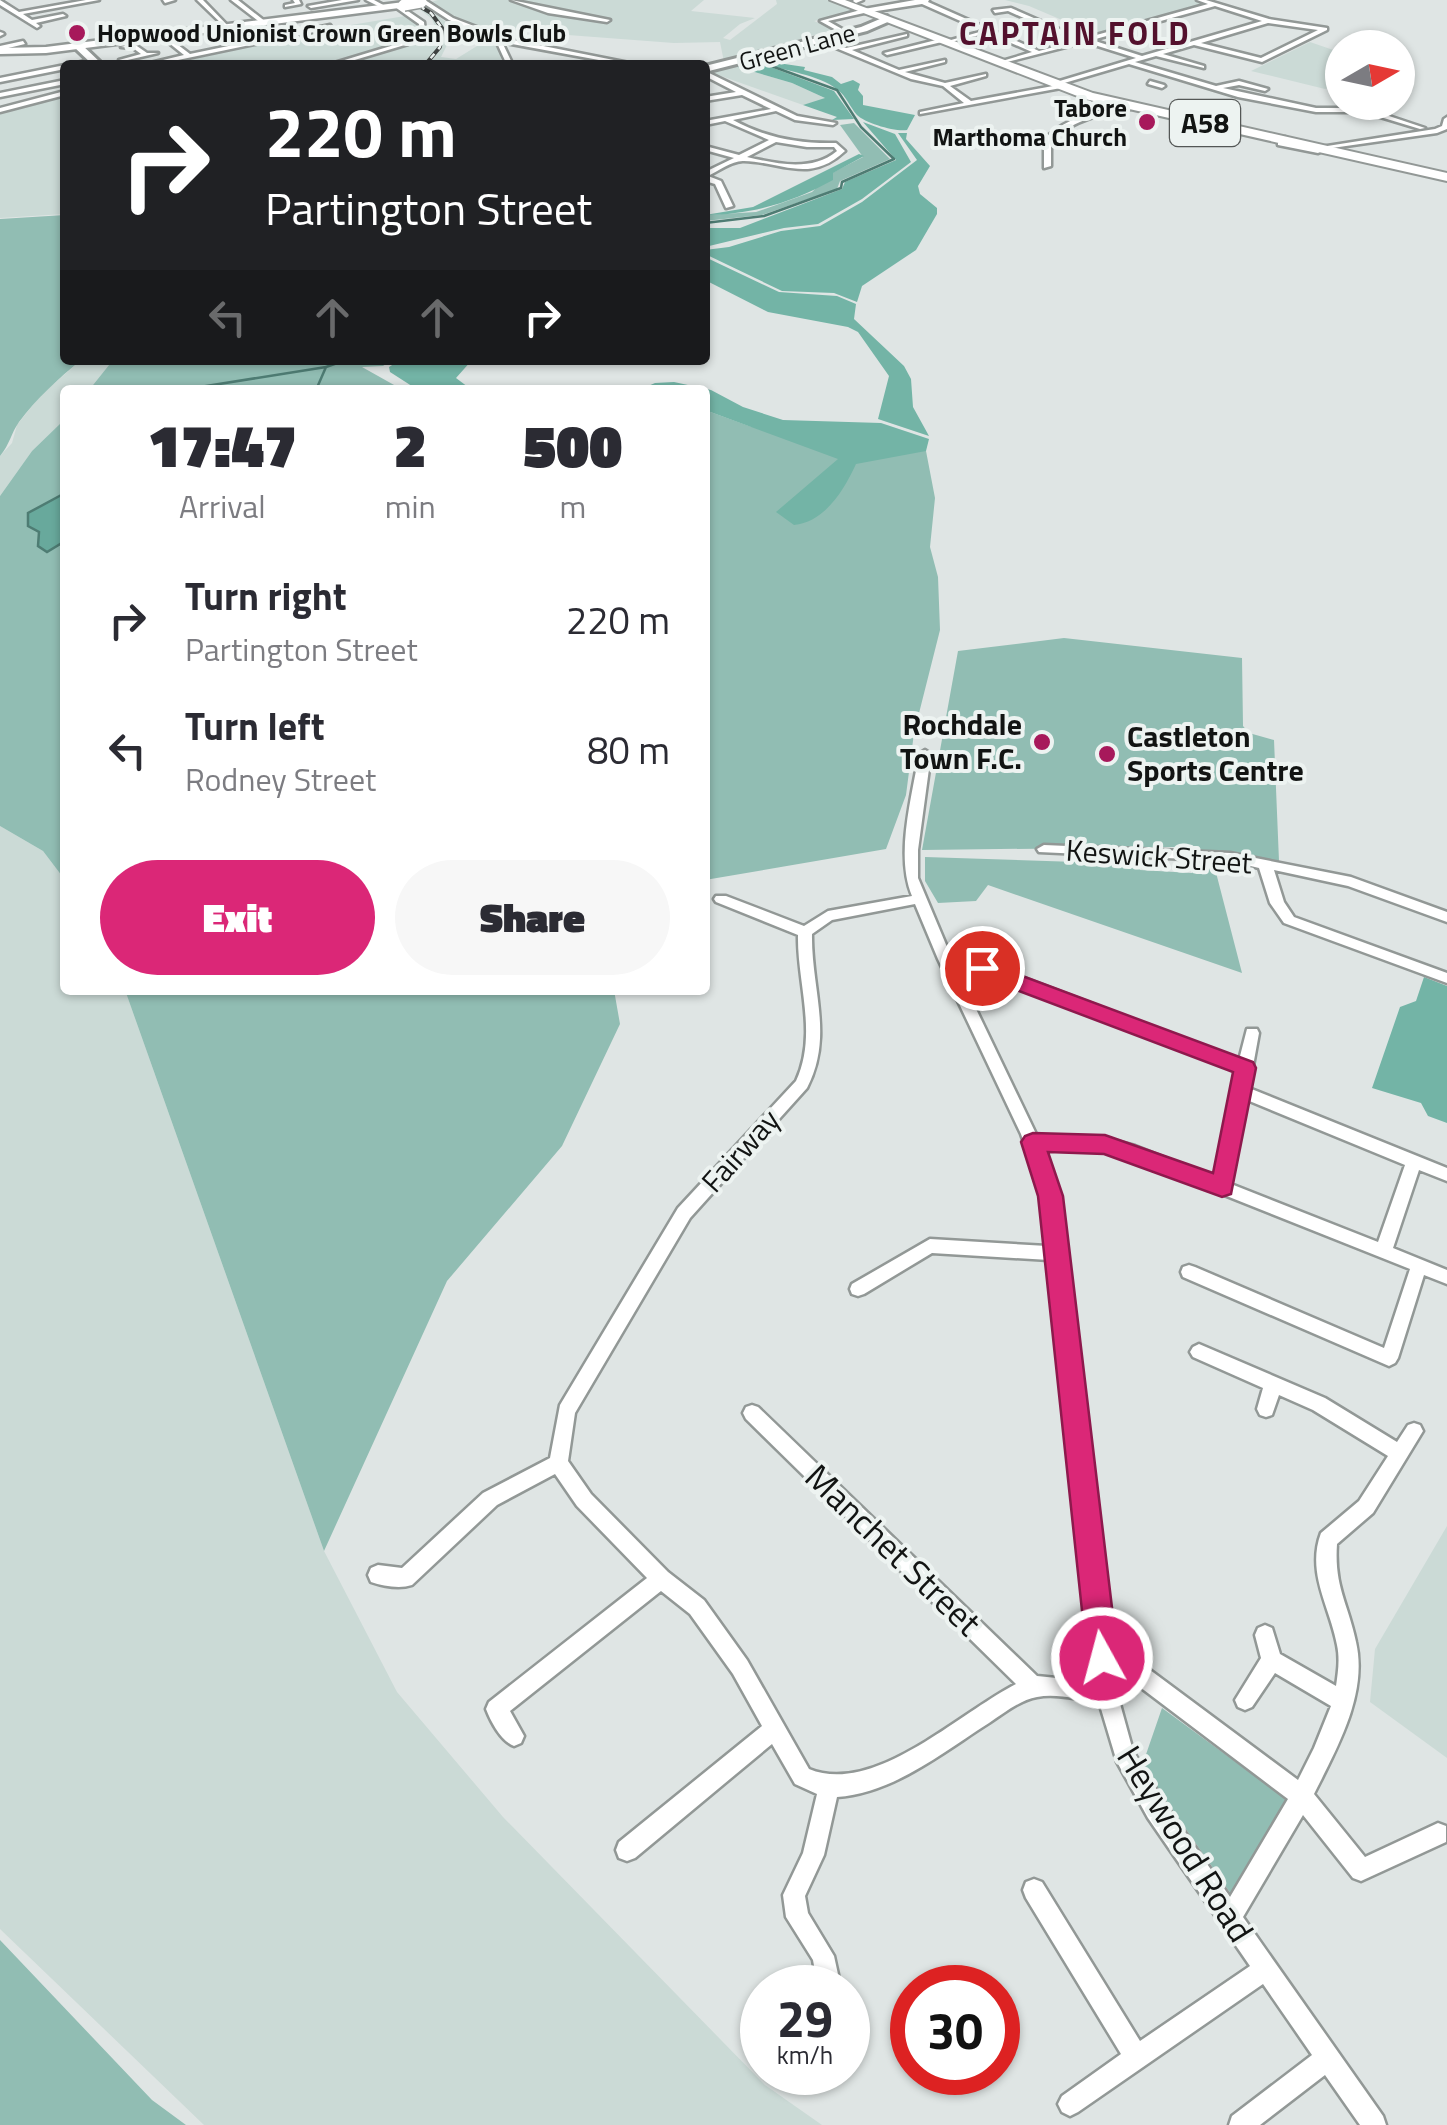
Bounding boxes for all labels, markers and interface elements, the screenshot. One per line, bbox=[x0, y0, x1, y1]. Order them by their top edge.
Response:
district label: CAPTAIN FOLD bbox=[959, 9, 1191, 57]
street label: Green Lane bbox=[735, 13, 859, 81]
place label: Hopwood Unionist Crown Green Bowls Club bbox=[97, 14, 566, 52]
marker: Hopwood Unionist Crown Green Bowls Club bbox=[66, 22, 88, 44]
north arrow bbox=[1325, 30, 1415, 120]
map controls bbox=[1325, 30, 1415, 120]
text: 220 m bbox=[265, 78, 457, 184]
place label: Tabore Marthoma Church bbox=[932, 89, 1127, 156]
icon: right bbox=[100, 100, 230, 230]
road number: A58 bbox=[1170, 100, 1240, 146]
marker: Tabore Marthoma Church bbox=[1136, 111, 1158, 133]
text: Partington Street bbox=[265, 174, 592, 242]
icon: left bbox=[200, 290, 255, 345]
icon: ahead bbox=[305, 290, 360, 345]
icon: ahead bbox=[410, 290, 465, 345]
icon: right bbox=[515, 290, 570, 345]
text: 17:47 bbox=[148, 399, 297, 490]
text: 2 bbox=[394, 399, 427, 490]
text: 500 bbox=[523, 399, 622, 490]
text: Arrival bbox=[179, 482, 266, 530]
text: min bbox=[385, 482, 436, 530]
text: m bbox=[559, 482, 586, 530]
text: Turn right bbox=[185, 567, 347, 625]
text: 220 m bbox=[566, 591, 670, 649]
icon: right bbox=[100, 593, 155, 648]
text: Partington Street bbox=[185, 625, 418, 673]
text: Turn left bbox=[185, 697, 325, 755]
place label: Rochdale Town F.C. bbox=[900, 701, 1022, 781]
place label: Castleton Sports Centre bbox=[1127, 713, 1304, 793]
text: 80 m bbox=[587, 721, 670, 779]
icon: left bbox=[100, 723, 155, 778]
marker: Rochdale Town F.C. bbox=[1031, 731, 1053, 753]
marker: Castleton Sports Centre bbox=[1096, 743, 1118, 765]
text: Rodney Street bbox=[185, 755, 376, 803]
street label: Keswick Street bbox=[1064, 827, 1254, 885]
button: Exit bbox=[100, 860, 375, 975]
button: Share bbox=[395, 860, 670, 975]
pin bbox=[940, 926, 1025, 1011]
icon: arrive bbox=[955, 941, 1010, 996]
street label: Fairway bbox=[690, 1098, 790, 1202]
street label: Manchet Street bbox=[793, 1451, 994, 1648]
position arrow bbox=[1050, 1606, 1154, 1710]
street label: Heywood Road bbox=[1104, 1735, 1268, 1952]
speed limit sign: 30 bbox=[890, 1965, 1020, 2095]
text: 29 bbox=[777, 1980, 833, 2056]
text: km/h bbox=[777, 2036, 833, 2074]

